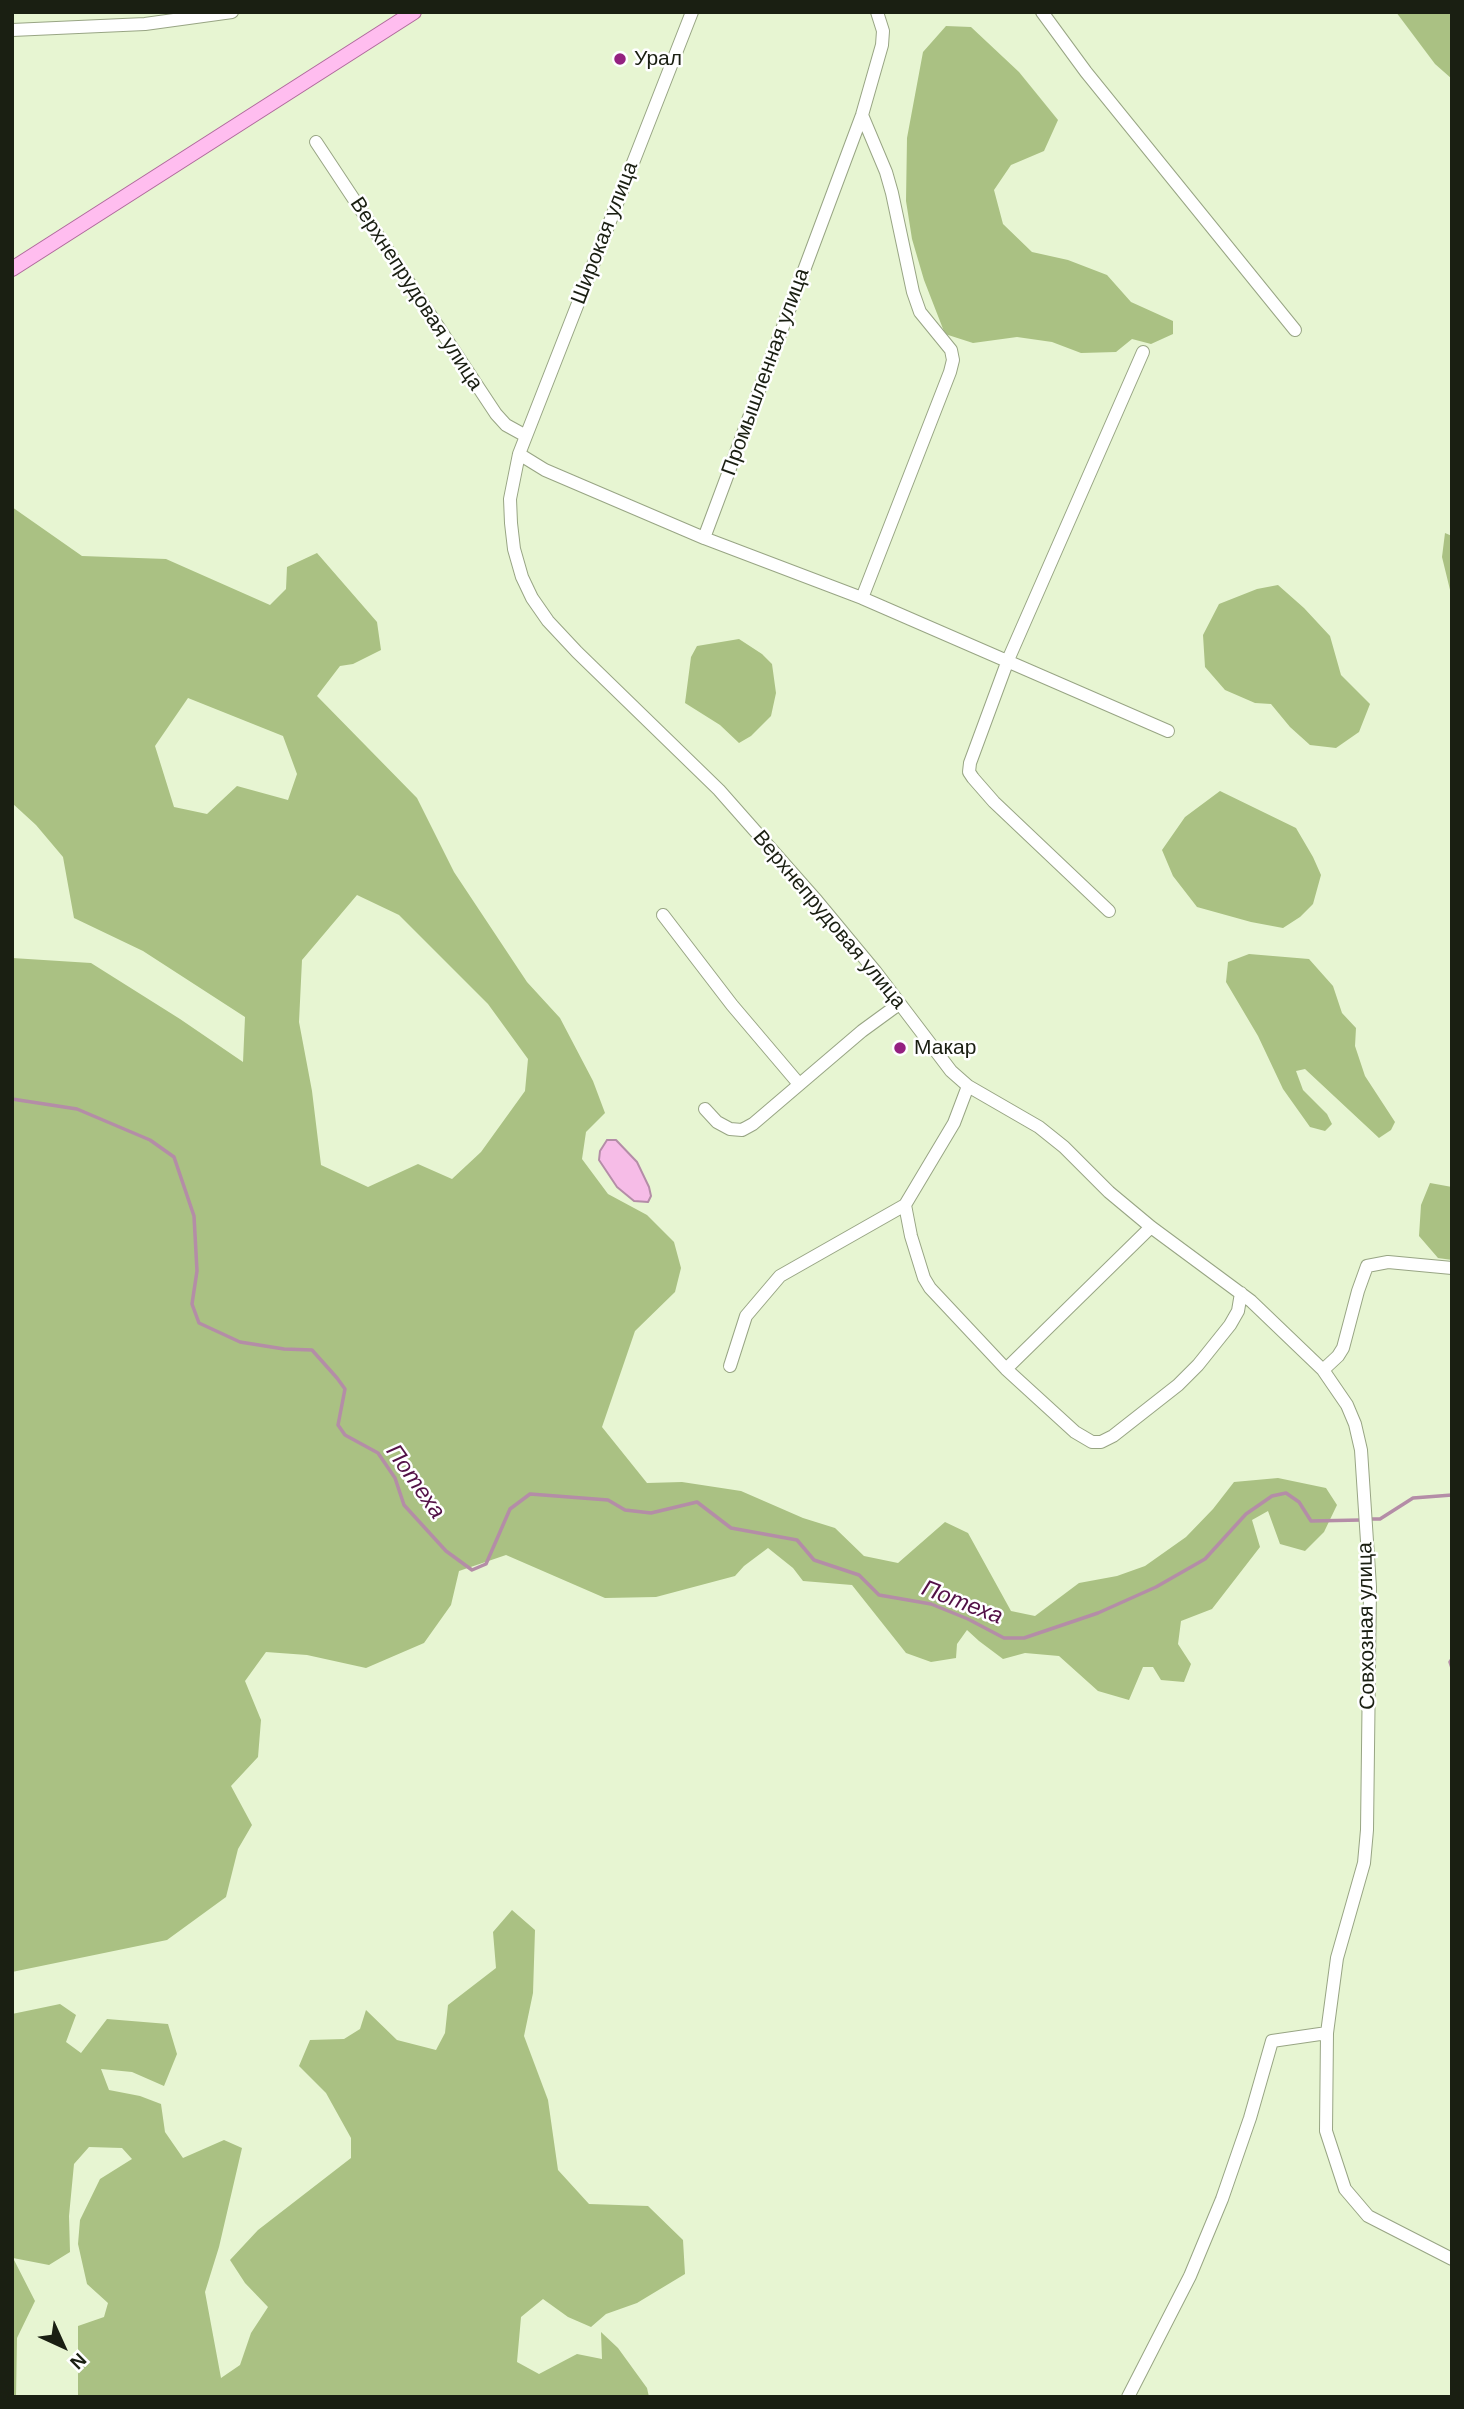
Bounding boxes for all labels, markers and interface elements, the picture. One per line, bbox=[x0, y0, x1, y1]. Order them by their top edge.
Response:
place label: Урал bbox=[634, 46, 682, 72]
marker: Урал bbox=[612, 51, 628, 67]
street label: Широкая улица bbox=[566, 158, 644, 308]
street label: Верхнепрудовая улица bbox=[344, 193, 488, 395]
street label: Промышленная улица bbox=[717, 265, 815, 479]
street label: Верхнепрудовая улица bbox=[747, 826, 911, 1014]
place label: Макар bbox=[914, 1035, 976, 1061]
marker: Макар bbox=[892, 1040, 908, 1056]
water label: Потеха bbox=[379, 1440, 451, 1524]
street label: Совхозная улица bbox=[1353, 1542, 1381, 1710]
water label: Потеха bbox=[918, 1575, 1006, 1631]
north arrow bbox=[28, 2311, 98, 2381]
text: N bbox=[66, 2349, 90, 2373]

